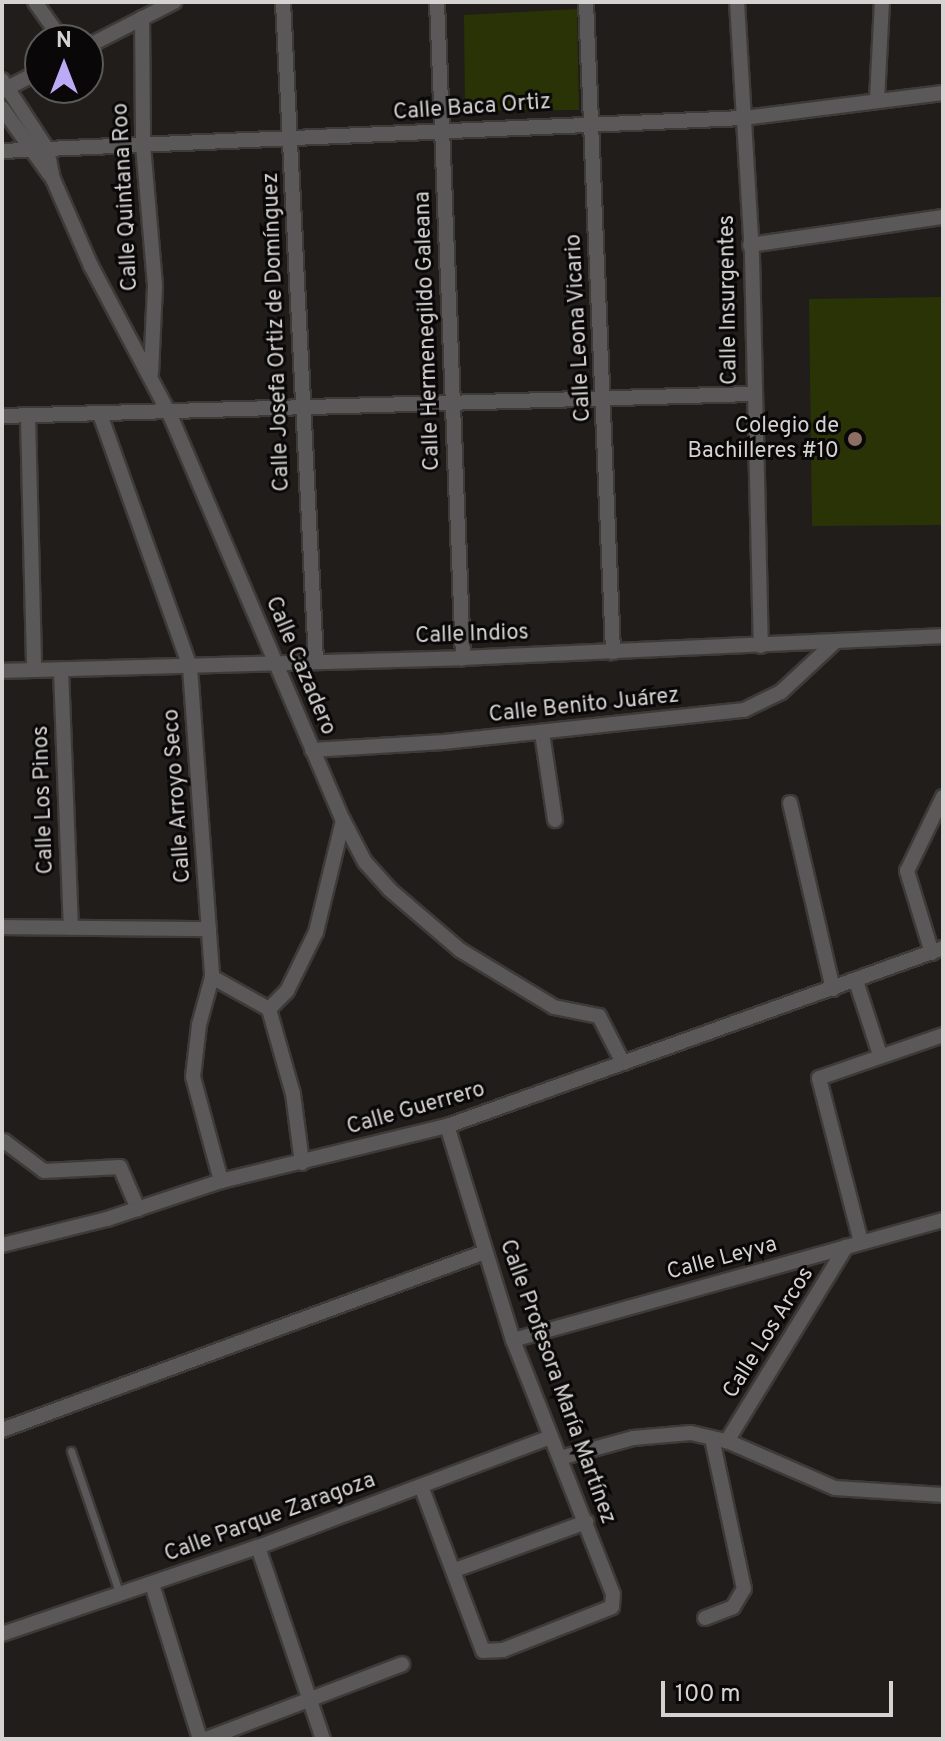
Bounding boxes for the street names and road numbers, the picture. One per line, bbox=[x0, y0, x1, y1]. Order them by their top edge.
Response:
street label: Calle Baca Ortiz bbox=[392, 89, 552, 127]
street label: Calle Quintana Roo bbox=[108, 102, 144, 292]
street label: Calle Josefa Ortiz de Domínguez bbox=[258, 172, 296, 492]
street label: Calle Hermenegildo Galeana bbox=[410, 191, 446, 471]
street label: Calle Insurgentes bbox=[714, 215, 744, 385]
street label: Calle Leona Vicario bbox=[561, 233, 597, 423]
street label: Calle Cazadero bbox=[259, 593, 341, 739]
street label: Calle Indios bbox=[415, 620, 529, 650]
street label: Calle Benito Juárez bbox=[488, 683, 680, 729]
street label: Calle Arroyo Seco bbox=[159, 708, 197, 884]
street label: Calle Los Pinos bbox=[28, 725, 60, 875]
street label: Calle Guerrero bbox=[344, 1077, 488, 1141]
street label: Calle Leyva bbox=[664, 1232, 780, 1286]
street label: Calle Profesora María Martínez bbox=[493, 1236, 621, 1528]
street label: Calle Los Arcos bbox=[718, 1262, 820, 1404]
street label: Calle Parque Zaragoza bbox=[161, 1468, 379, 1568]

